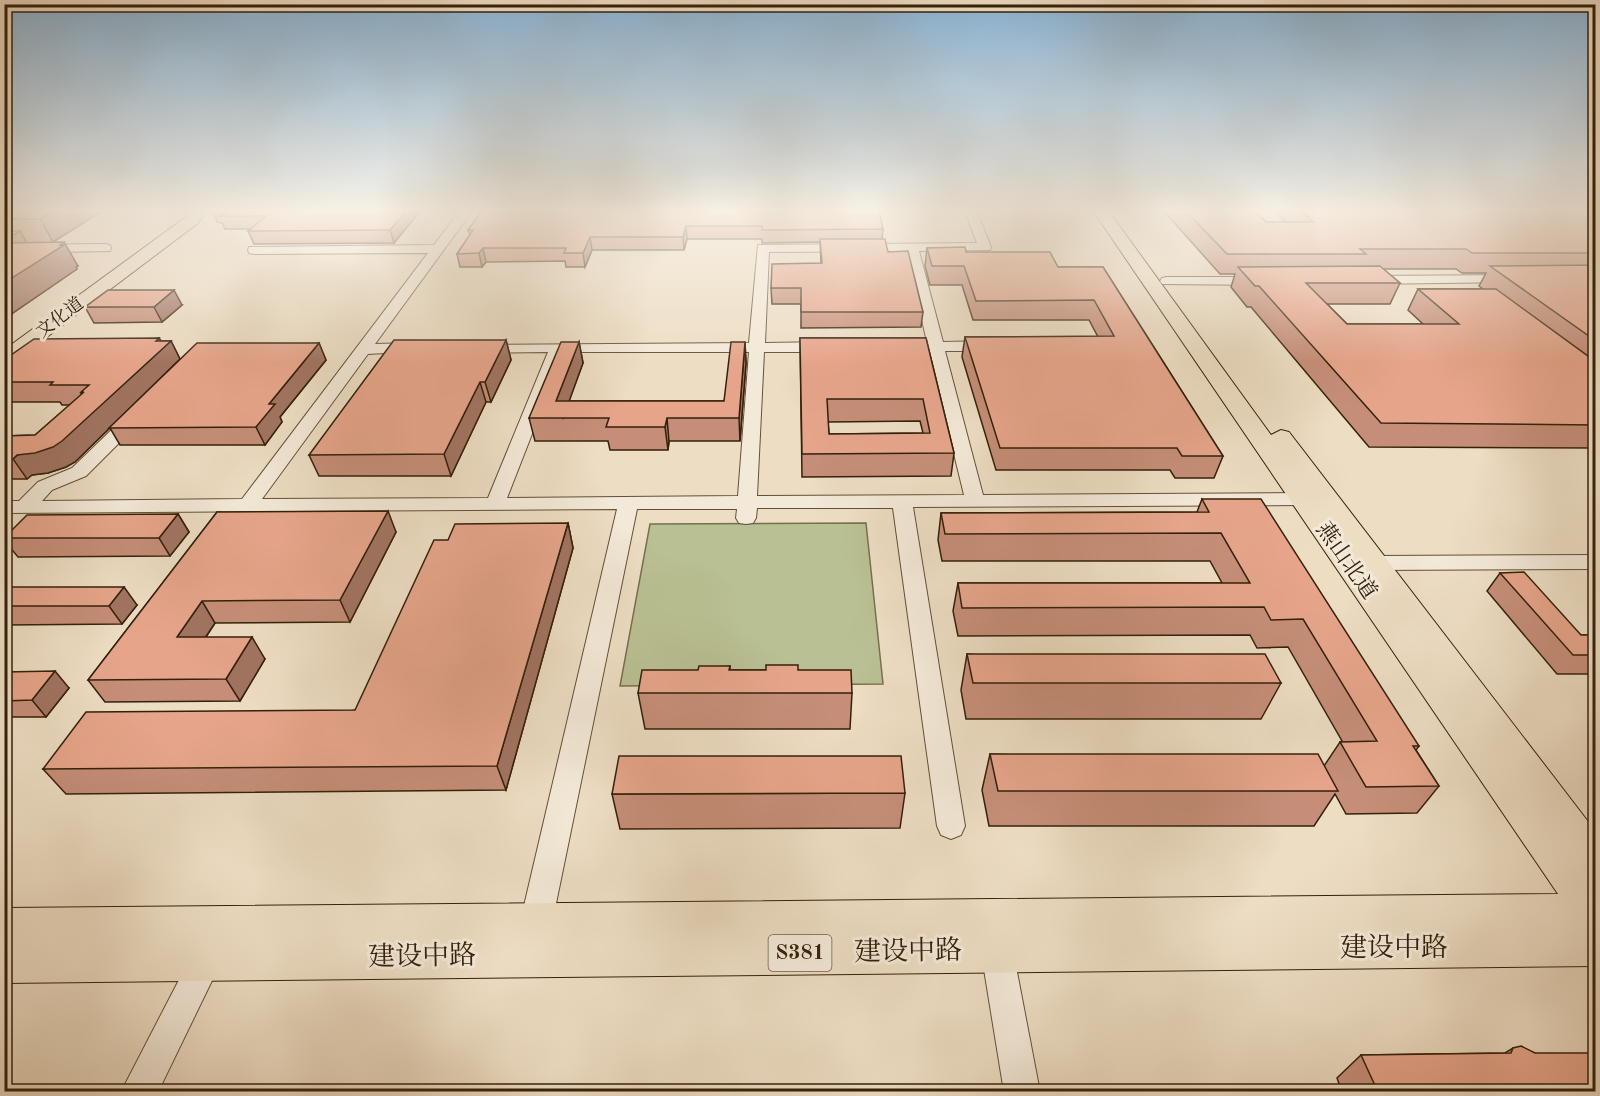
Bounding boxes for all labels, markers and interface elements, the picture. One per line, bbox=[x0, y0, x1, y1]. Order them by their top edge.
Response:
street label: 文化道 bbox=[32, 293, 87, 341]
street label: 燕山北道 bbox=[1312, 517, 1382, 603]
street label: 建设中路 bbox=[1340, 933, 1448, 962]
road number: S381 bbox=[768, 935, 832, 971]
street label: 建设中路 bbox=[854, 936, 962, 966]
street label: 建设中路 bbox=[368, 941, 476, 971]

